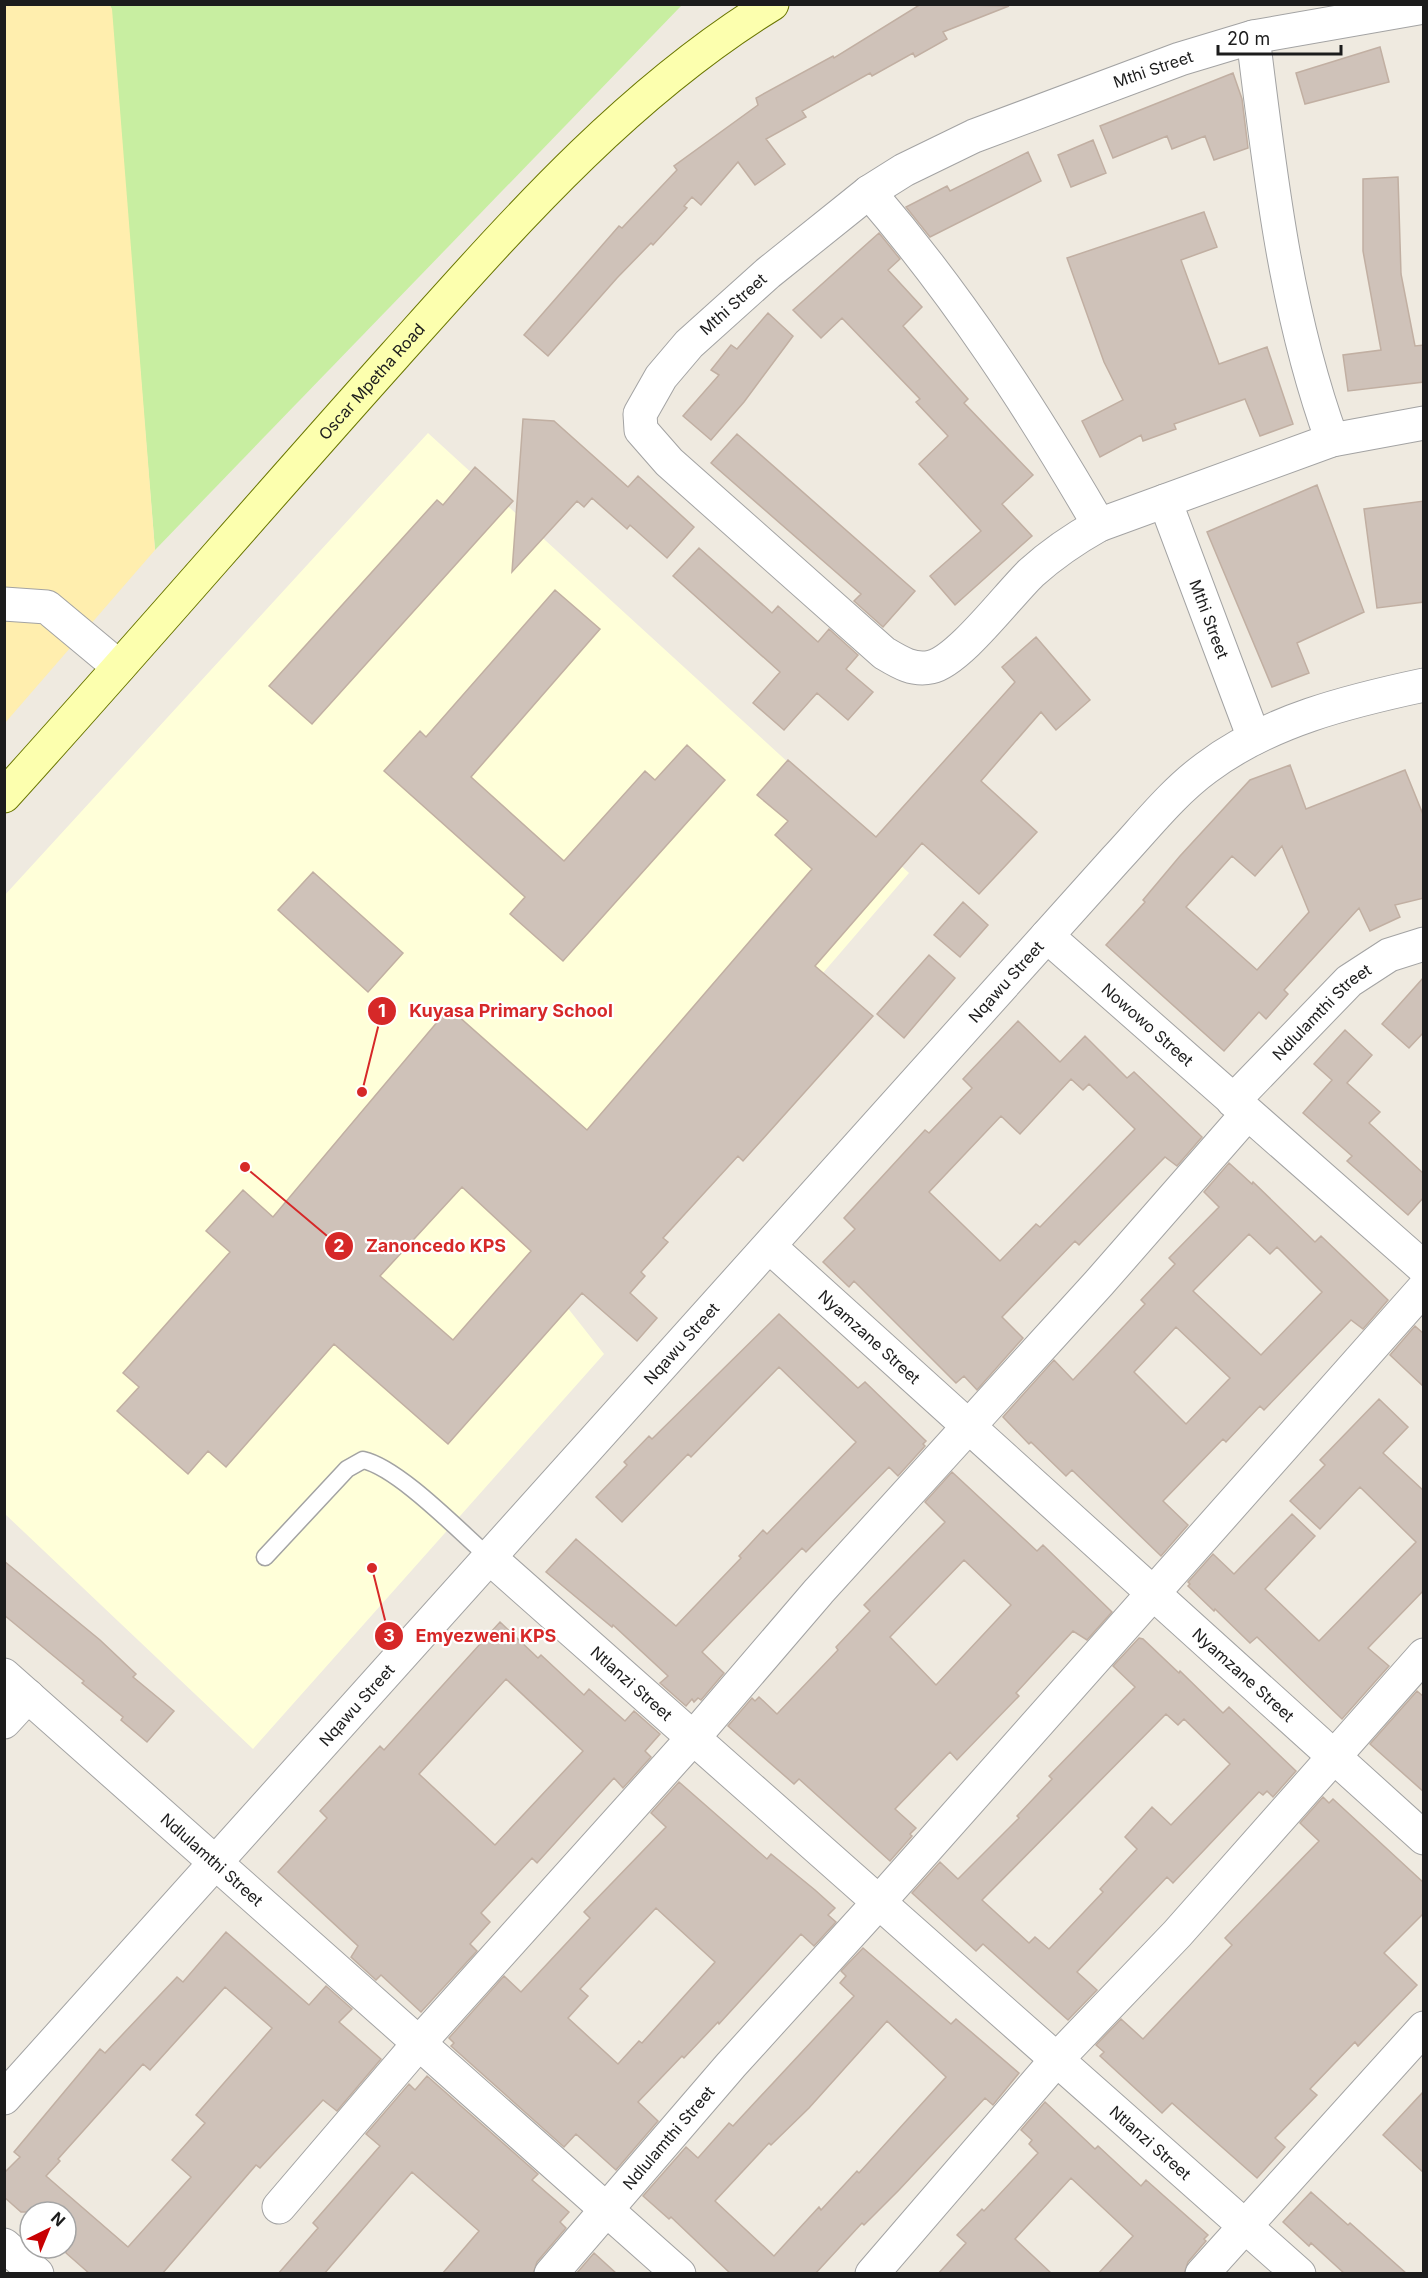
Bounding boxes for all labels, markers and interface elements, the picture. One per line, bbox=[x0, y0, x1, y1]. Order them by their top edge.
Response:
scale bar bbox=[1218, 18, 1341, 56]
text: 20 m bbox=[1227, 28, 1270, 49]
street label: Mthi Street bbox=[1111, 46, 1195, 92]
street label: Mthi Street bbox=[696, 269, 770, 339]
street label: Oscar Mpetha Road bbox=[314, 319, 429, 444]
street label: Mthi Street bbox=[1185, 577, 1233, 661]
street label: Nqawu Street bbox=[964, 937, 1048, 1027]
street label: Ndlulamthi Street bbox=[1268, 959, 1375, 1064]
street label: Nowowo Street bbox=[1098, 979, 1198, 1070]
callout: Kuyasa Primary School bbox=[367, 993, 625, 1029]
text: 1 bbox=[378, 1000, 386, 1021]
text: Kuyasa Primary School bbox=[409, 1000, 613, 1021]
callout: Zanoncedo KPS bbox=[324, 1228, 519, 1264]
text: 2 bbox=[333, 1235, 345, 1256]
text: Zanoncedo KPS bbox=[366, 1235, 506, 1256]
street label: Nyamzane Street bbox=[814, 1286, 924, 1388]
street label: Nqawu Street bbox=[639, 1298, 723, 1388]
callout: Emyezweni KPS bbox=[374, 1618, 569, 1654]
street label: Nyamzane Street bbox=[1188, 1624, 1298, 1726]
text: 3 bbox=[383, 1625, 395, 1646]
text: Emyezweni KPS bbox=[416, 1625, 557, 1646]
street label: Ntlanzi Street bbox=[587, 1642, 676, 1725]
street label: Nqawu Street bbox=[315, 1660, 399, 1750]
street label: Ndlulamthi Street bbox=[157, 1809, 267, 1910]
street label: Ndlulamthi Street bbox=[618, 2082, 719, 2194]
street label: Ntlanzi Street bbox=[1106, 2101, 1195, 2184]
north arrow bbox=[18, 2200, 78, 2260]
text: N bbox=[47, 2208, 70, 2231]

